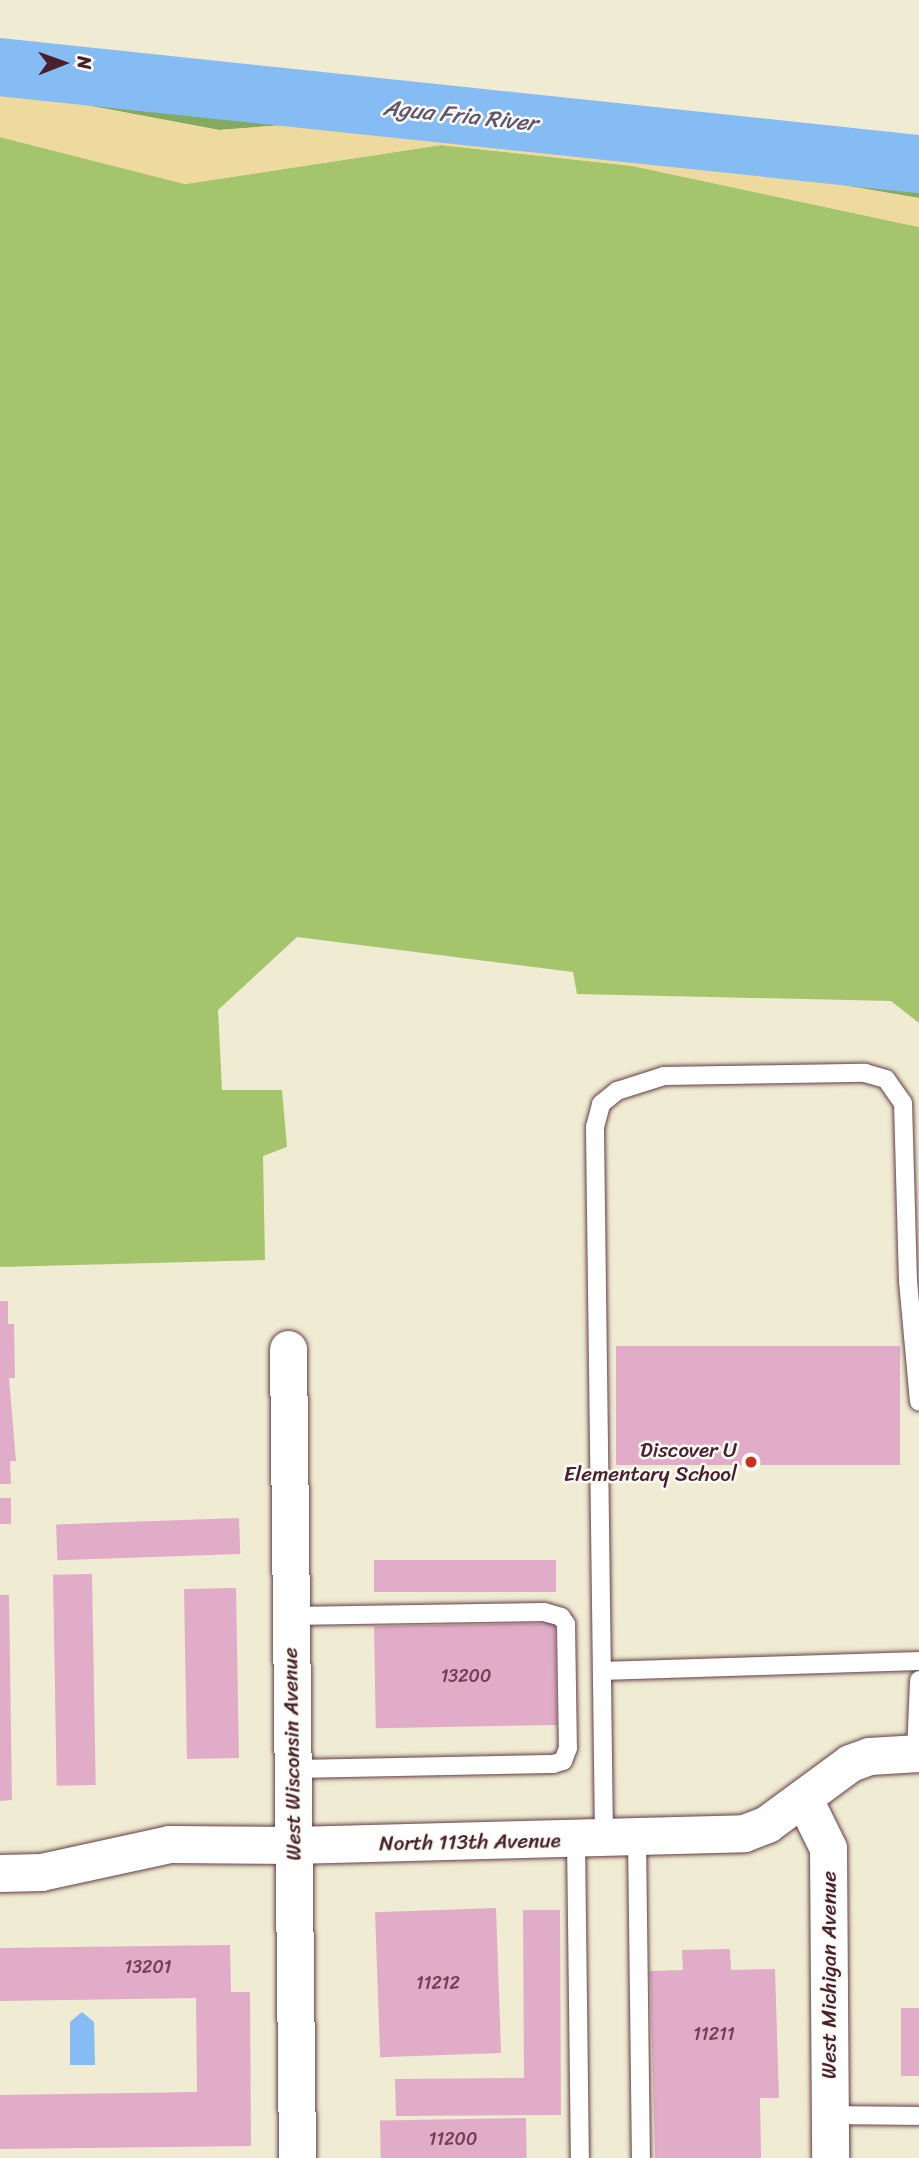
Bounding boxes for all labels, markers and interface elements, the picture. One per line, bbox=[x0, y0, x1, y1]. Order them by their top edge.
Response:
north arrow bbox=[28, 28, 98, 98]
text: N bbox=[68, 56, 101, 69]
water label: Agua Fria River bbox=[382, 94, 538, 138]
place label: Discover U Elementary School bbox=[564, 1437, 737, 1487]
marker: Discover U Elementary School bbox=[743, 1454, 759, 1470]
street label: West Wisconsin Avenue bbox=[278, 1646, 306, 1862]
house number: 13200 bbox=[441, 1665, 491, 1687]
street label: North 113th Avenue bbox=[379, 1828, 561, 1856]
street label: West Michigan Avenue bbox=[816, 1872, 842, 2078]
house number: 13201 bbox=[124, 1956, 172, 1978]
house number: 11212 bbox=[416, 1972, 460, 1994]
house number: 11211 bbox=[693, 2023, 735, 2045]
house number: 11200 bbox=[429, 2128, 477, 2150]

